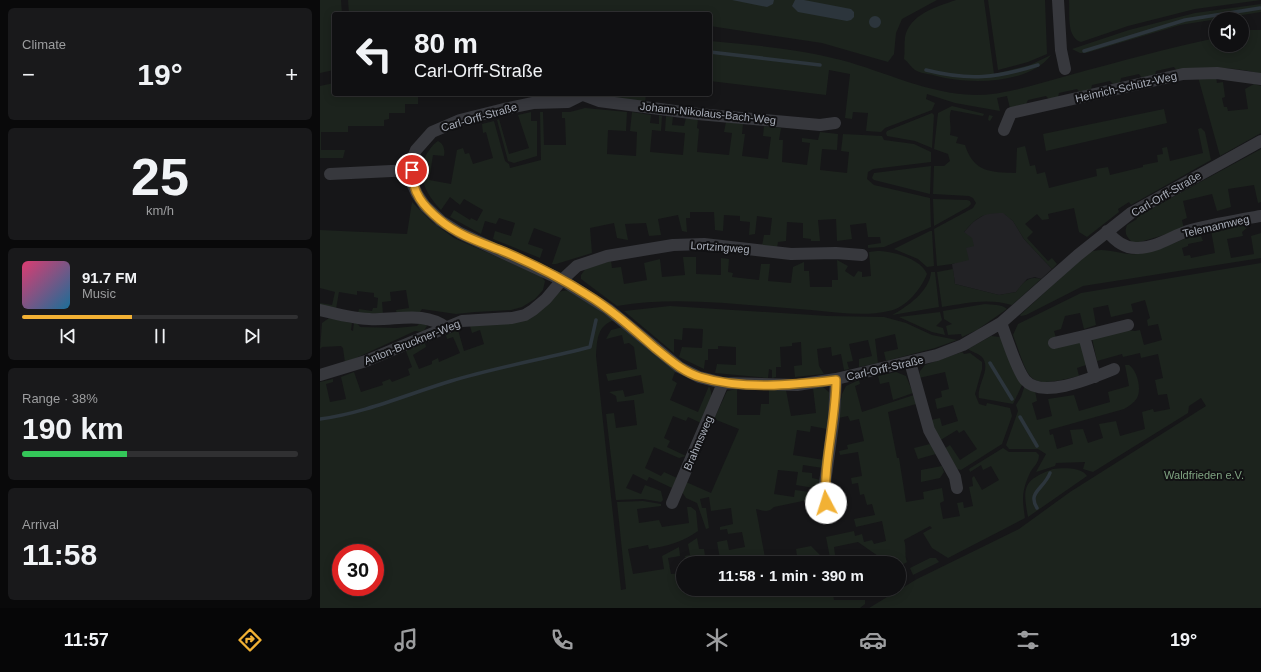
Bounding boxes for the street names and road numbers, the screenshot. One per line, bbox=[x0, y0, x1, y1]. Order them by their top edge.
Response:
street label: Heinrich-Schütz-Weg bbox=[1074, 69, 1178, 105]
street label: Carl-Orff-Straße bbox=[440, 100, 518, 134]
street label: Johann-Nikolaus-Bach-Weg bbox=[639, 100, 777, 126]
street label: Carl-Orff-Straße bbox=[1129, 169, 1203, 219]
street label: Telemannweg bbox=[1182, 213, 1250, 239]
street label: Lortzingweg bbox=[690, 239, 750, 255]
street label: Anton-Bruckner-Weg bbox=[362, 317, 462, 367]
street label: Carl-Orff-Straße bbox=[845, 353, 925, 383]
street label: Brahmsweg bbox=[681, 414, 715, 472]

